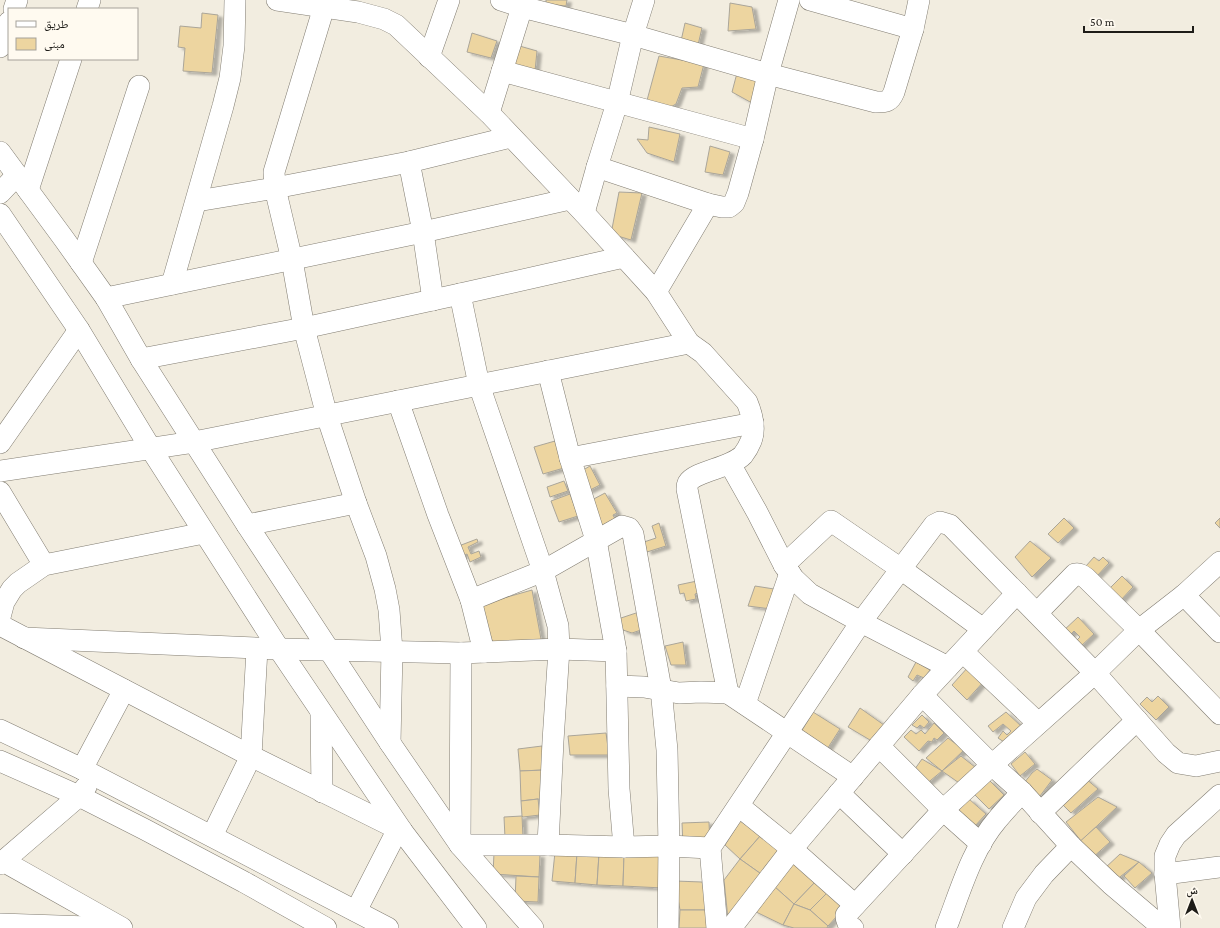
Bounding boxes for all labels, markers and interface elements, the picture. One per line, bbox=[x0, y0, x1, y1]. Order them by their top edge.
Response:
legend bbox=[8, 8, 138, 60]
scale bar bbox=[1084, 8, 1193, 34]
text: 50 m bbox=[1090, 15, 1115, 29]
text: طريق bbox=[44, 17, 69, 31]
text: مبنى bbox=[44, 37, 65, 51]
north arrow bbox=[1172, 880, 1212, 920]
text: ش bbox=[1186, 884, 1198, 898]

